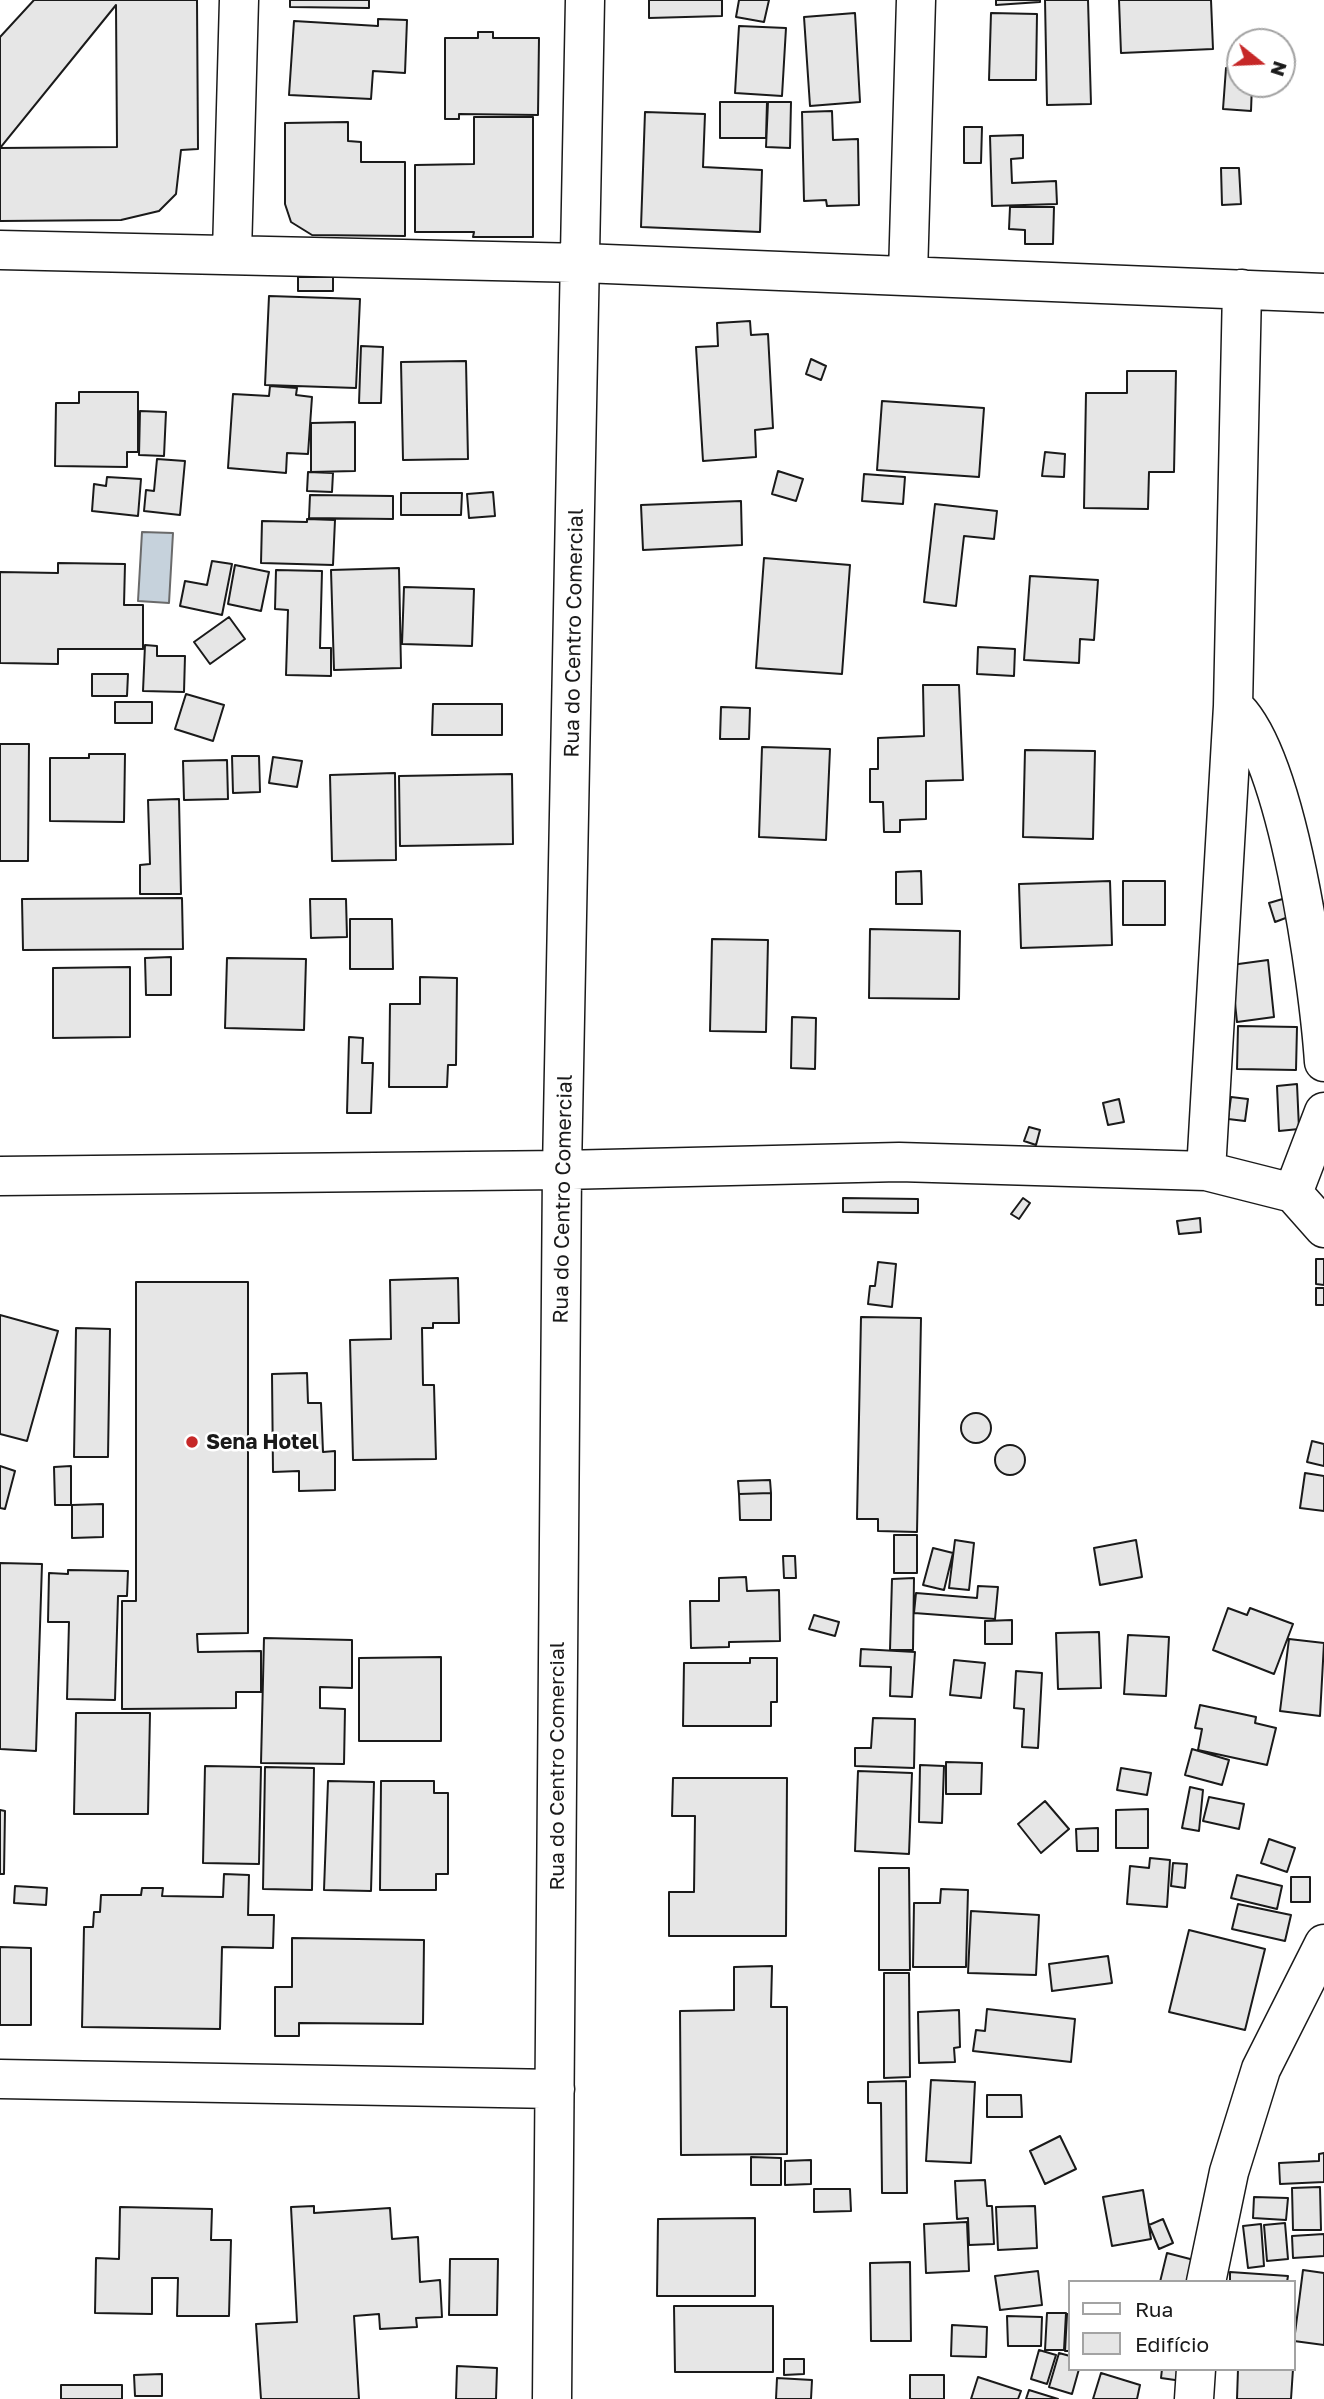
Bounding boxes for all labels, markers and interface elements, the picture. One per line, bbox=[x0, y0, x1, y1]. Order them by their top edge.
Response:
north arrow bbox=[1226, 28, 1296, 98]
text: N bbox=[1266, 59, 1293, 79]
street label: Rua do Centro Comercial bbox=[559, 508, 589, 758]
street label: Rua do Centro Comercial bbox=[548, 1074, 578, 1324]
place label: Sena Hotel bbox=[206, 1429, 319, 1455]
marker: Sena Hotel bbox=[184, 1434, 200, 1450]
street label: Rua do Centro Comercial bbox=[544, 1641, 570, 1891]
legend bbox=[1068, 2280, 1296, 2371]
text: Rua bbox=[1135, 2296, 1173, 2322]
text: Edifício bbox=[1135, 2331, 1209, 2357]

